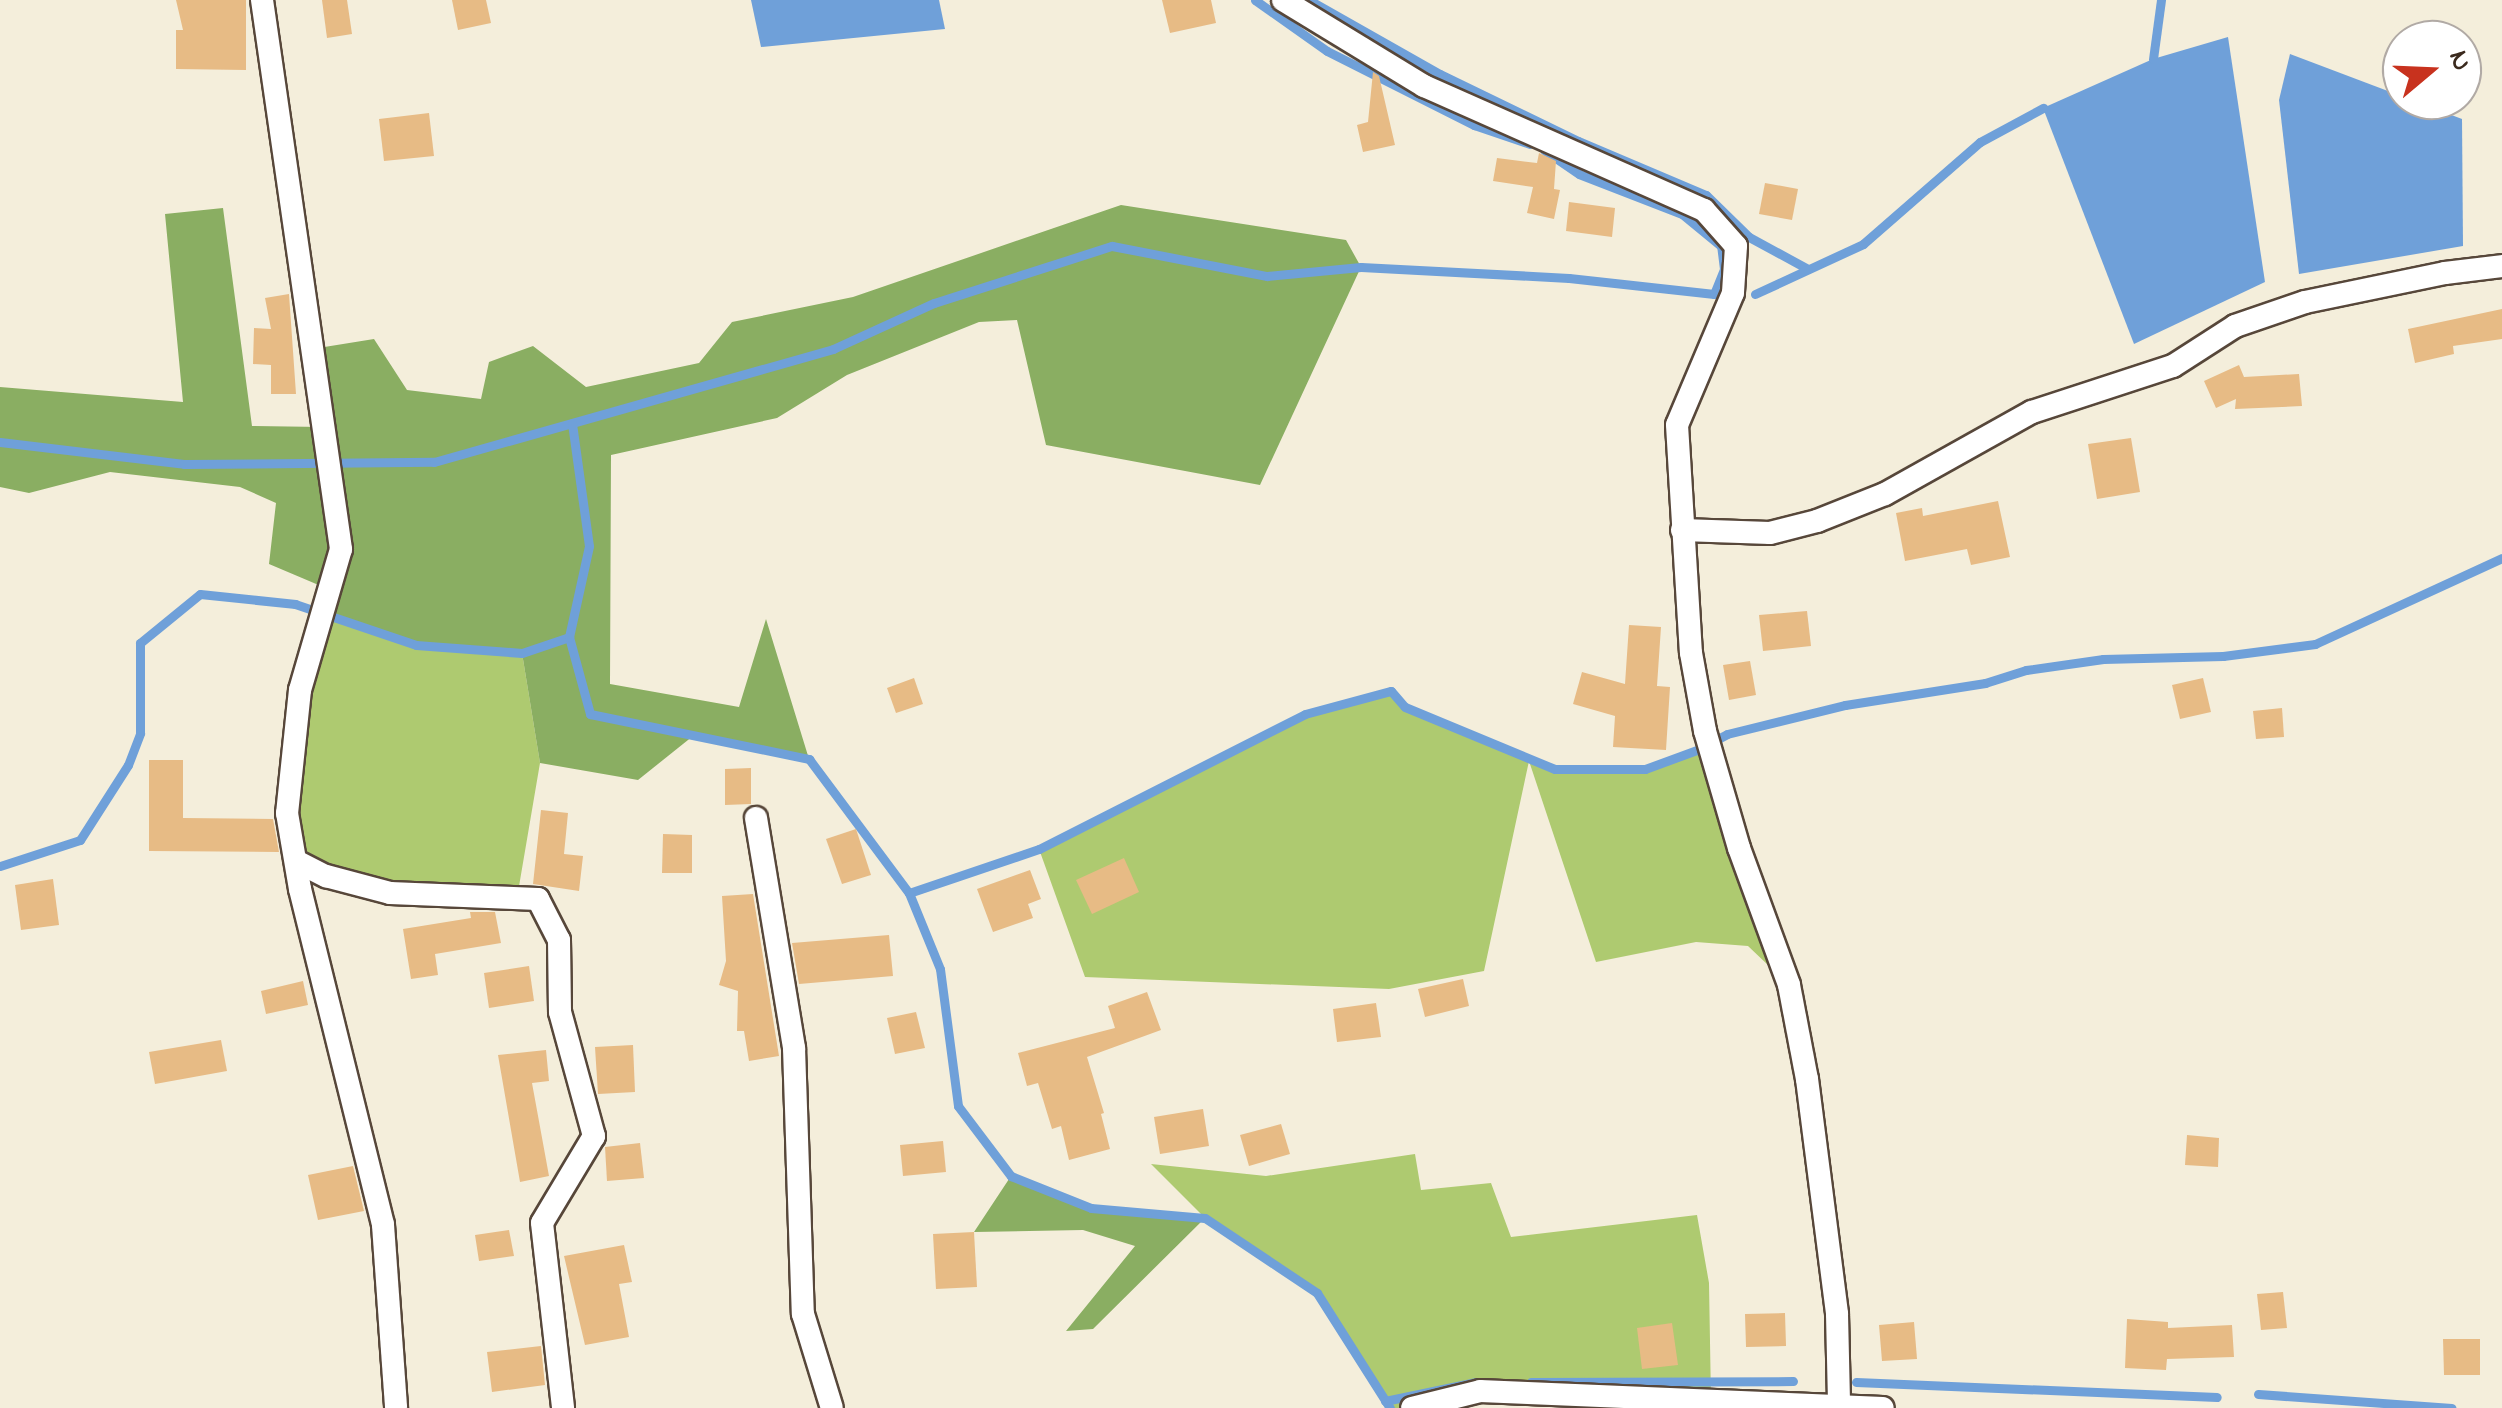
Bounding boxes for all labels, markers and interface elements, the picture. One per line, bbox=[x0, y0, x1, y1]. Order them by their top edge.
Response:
north arrow bbox=[2382, 20, 2482, 120]
text: N bbox=[2436, 45, 2481, 76]

